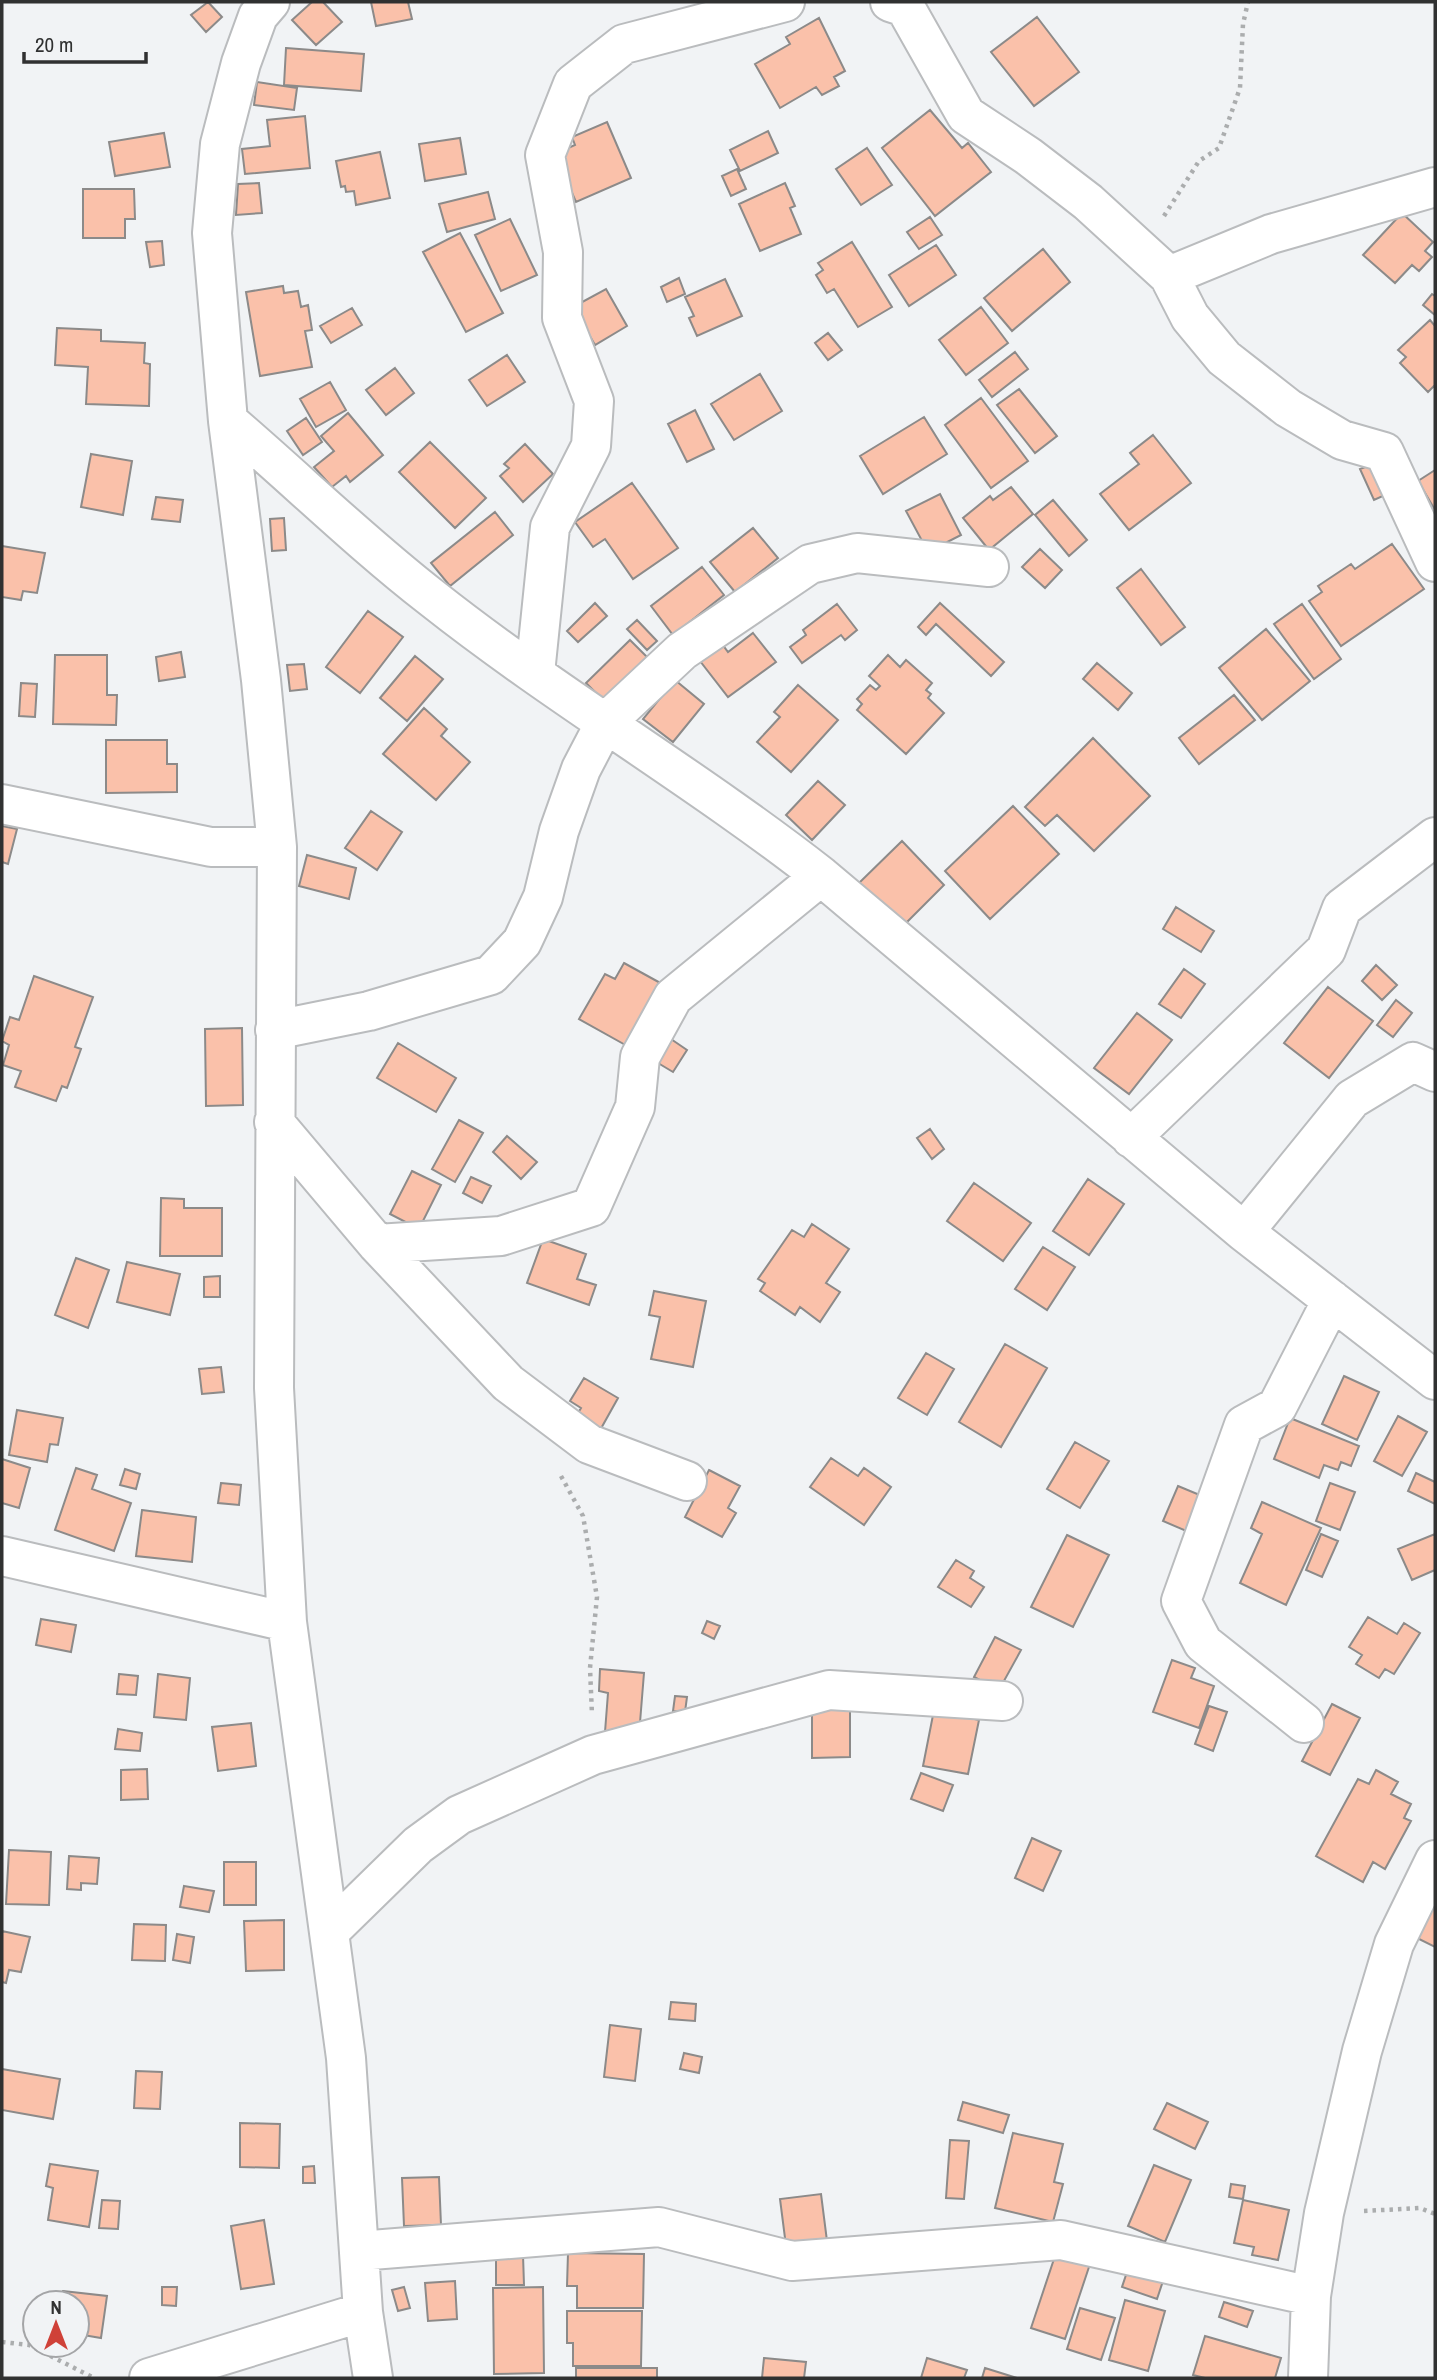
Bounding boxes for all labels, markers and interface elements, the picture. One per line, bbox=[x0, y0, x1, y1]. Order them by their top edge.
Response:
scale bar bbox=[24, 21, 147, 65]
text: 20 m bbox=[35, 30, 73, 59]
north arrow bbox=[21, 2289, 91, 2359]
text: N bbox=[50, 2294, 62, 2320]

